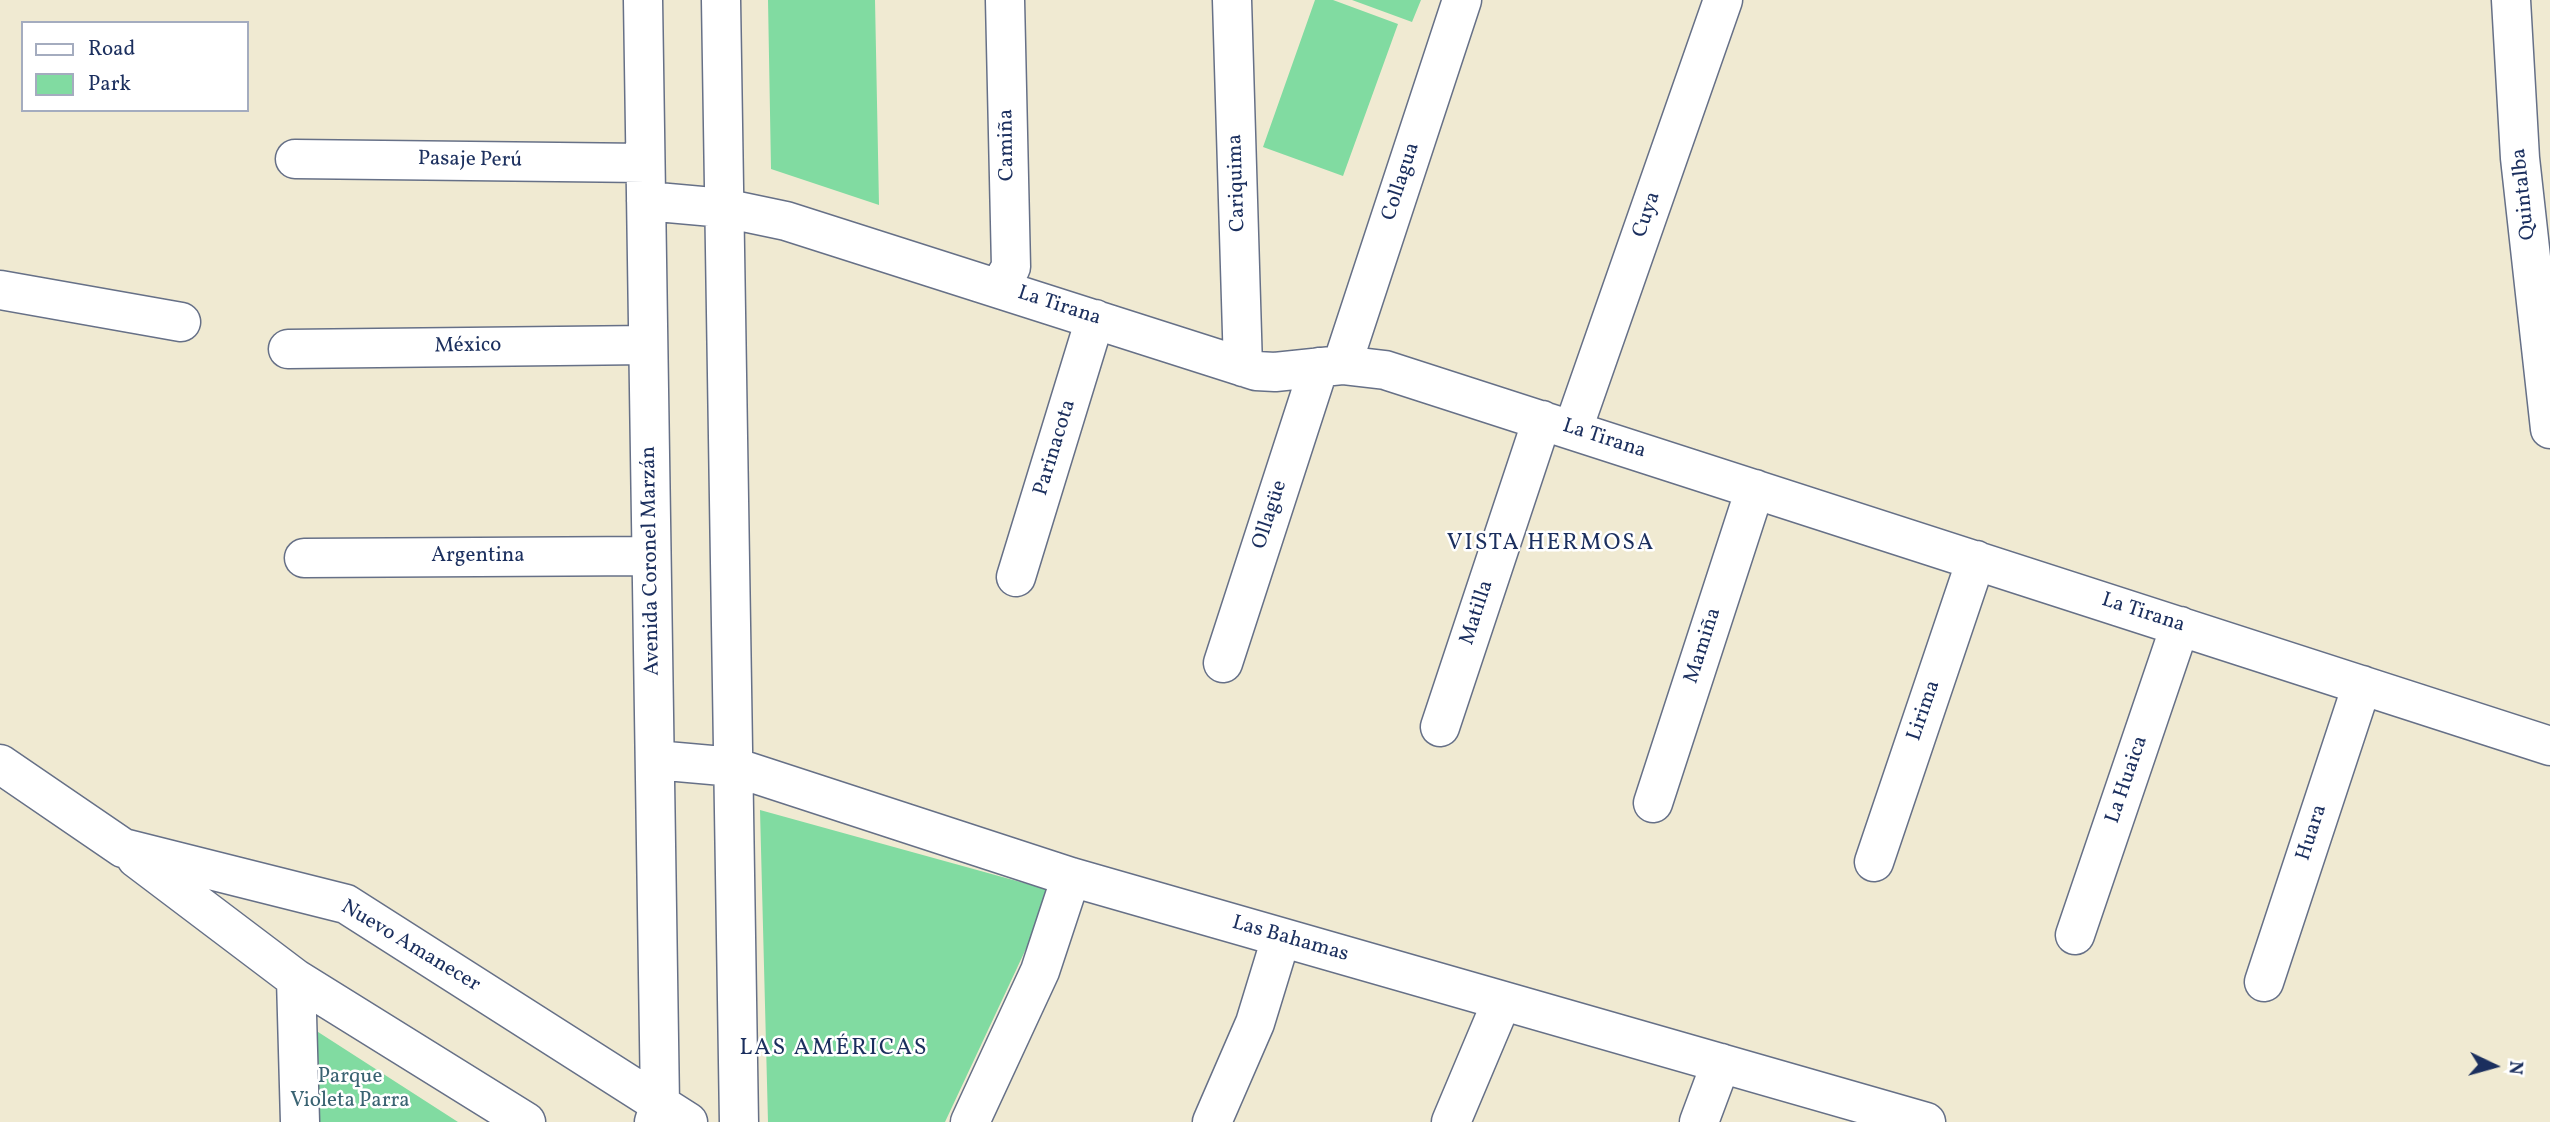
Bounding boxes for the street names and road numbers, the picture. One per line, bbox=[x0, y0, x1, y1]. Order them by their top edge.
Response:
street label: Camiña bbox=[995, 109, 1021, 181]
street label: Cariquima bbox=[1224, 134, 1252, 232]
street label: Collagua bbox=[1378, 140, 1426, 224]
street label: Pasaje Perú bbox=[417, 147, 523, 175]
street label: Quintalba bbox=[2508, 147, 2542, 241]
street label: Cuya bbox=[1628, 189, 1668, 241]
street label: La Tirana bbox=[1014, 282, 1104, 332]
street label: México bbox=[434, 334, 502, 360]
street label: Parinacota bbox=[1029, 397, 1083, 499]
street label: La Tirana bbox=[1559, 415, 1649, 465]
street label: Avenida Coronel Marzán bbox=[637, 446, 667, 676]
street label: Ollagüe bbox=[1248, 477, 1294, 553]
street label: Argentina bbox=[431, 544, 525, 570]
street label: Matilla bbox=[1456, 578, 1500, 648]
street label: La Tirana bbox=[2098, 589, 2188, 639]
street label: Mamiña bbox=[1680, 605, 1728, 687]
street label: Lirima bbox=[1903, 677, 1947, 745]
street label: La Huaica bbox=[2101, 733, 2155, 827]
street label: Huara bbox=[2292, 802, 2334, 864]
street label: Nuevo Amanecer bbox=[336, 896, 484, 998]
street label: Las Bahamas bbox=[1229, 911, 1351, 969]

